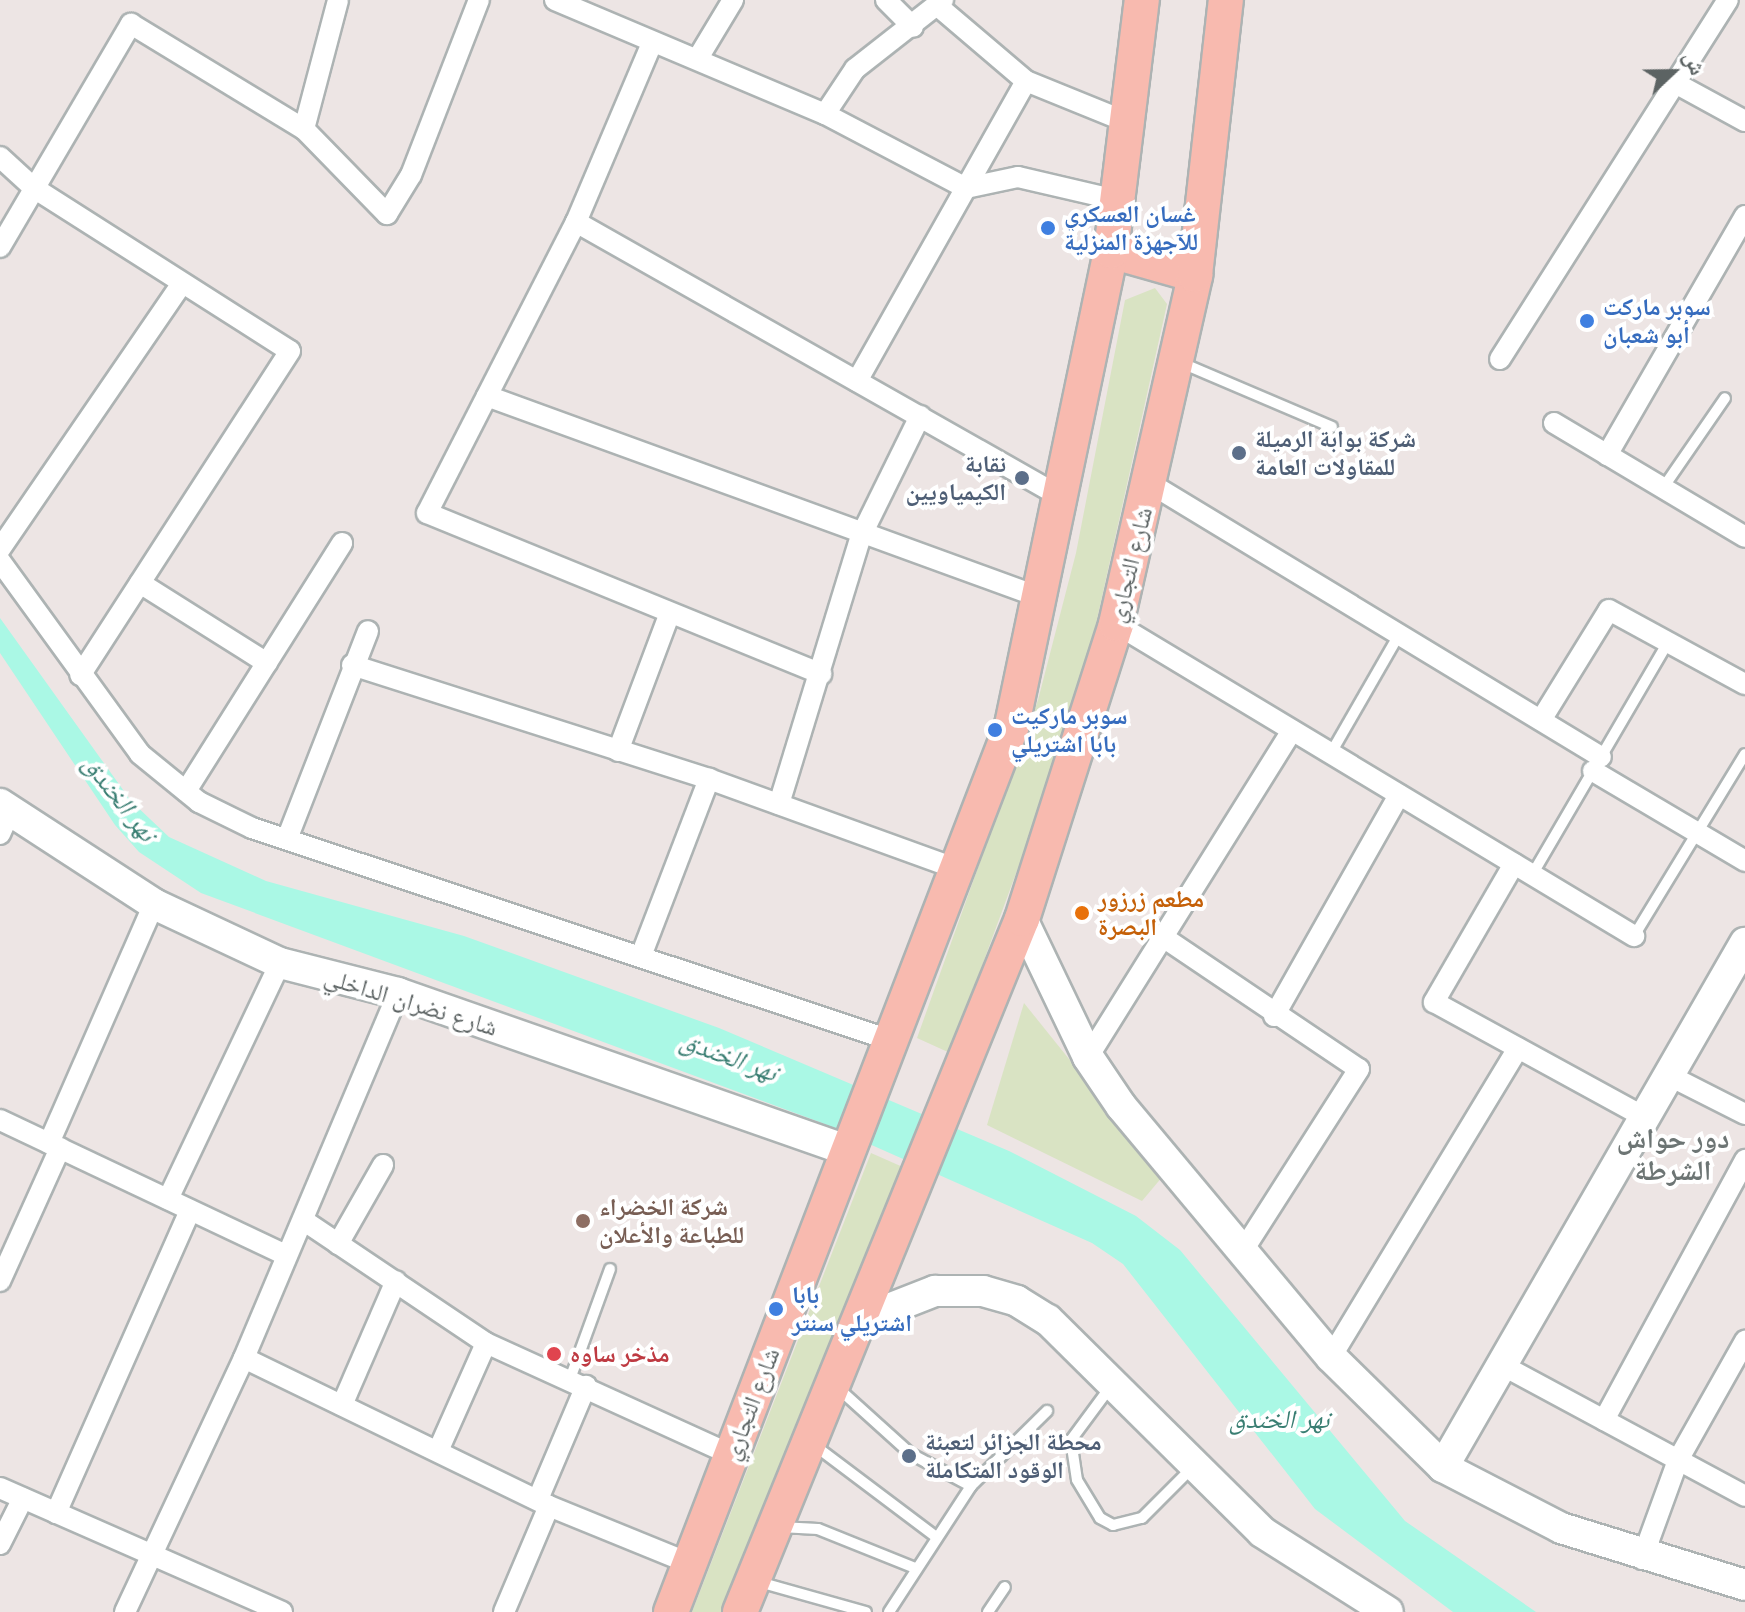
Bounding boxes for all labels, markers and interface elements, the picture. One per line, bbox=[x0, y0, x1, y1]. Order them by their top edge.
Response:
north arrow bbox=[1633, 32, 1713, 112]
text: ش bbox=[1679, 47, 1712, 79]
place label: غسان العسكري للآجهزة المنزلية bbox=[1064, 200, 1198, 256]
marker: غسان العسكري للآجهزة المنزلية bbox=[1039, 219, 1057, 237]
place label: سوبر ماركت أبو شعبان bbox=[1603, 293, 1711, 349]
marker: سوبر ماركت أبو شعبان bbox=[1578, 312, 1596, 330]
place label: شركة بوابة الرميلة للمقاولات العامة bbox=[1255, 425, 1416, 481]
marker: شركة بوابة الرميلة للمقاولات العامة bbox=[1230, 444, 1248, 462]
place label: نقابة الكيمياويين bbox=[905, 450, 1006, 506]
marker: نقابة الكيمياويين bbox=[1013, 469, 1031, 487]
street label: شارع التجاري bbox=[1102, 504, 1158, 626]
place label: سوبر ماركيت بابا اشتريلي bbox=[1011, 702, 1127, 758]
marker: سوبر ماركيت بابا اشتريلي bbox=[986, 721, 1004, 739]
water label: نهر الخندق bbox=[77, 749, 163, 847]
place label: مطعم زرزور البصرة bbox=[1098, 885, 1204, 941]
marker: مطعم زرزور البصرة bbox=[1073, 904, 1091, 922]
street label: شارع نضران الداخلي bbox=[321, 962, 501, 1042]
water label: نهر الخندق bbox=[676, 1024, 782, 1088]
district label: دور حواش الشرطة bbox=[1617, 1121, 1729, 1187]
place label: شركة الخضراء للطباعة والأعلان bbox=[599, 1193, 744, 1249]
marker: شركة الخضراء للطباعة والأعلان bbox=[574, 1212, 592, 1230]
place label: بابا اشتريلي سنتر bbox=[792, 1281, 912, 1337]
marker: بابا اشتريلي سنتر bbox=[767, 1300, 785, 1318]
place label: مذخر ساوه bbox=[570, 1340, 670, 1368]
street label: شارع التجاري bbox=[716, 1344, 786, 1464]
marker: مذخر ساوه bbox=[545, 1345, 563, 1363]
water label: نهر الخندق bbox=[1229, 1403, 1329, 1435]
place label: محطة الجزائر لتعبئة الوقود المتكاملة bbox=[925, 1428, 1102, 1484]
marker: محطة الجزائر لتعبئة الوقود المتكاملة bbox=[900, 1447, 918, 1465]

